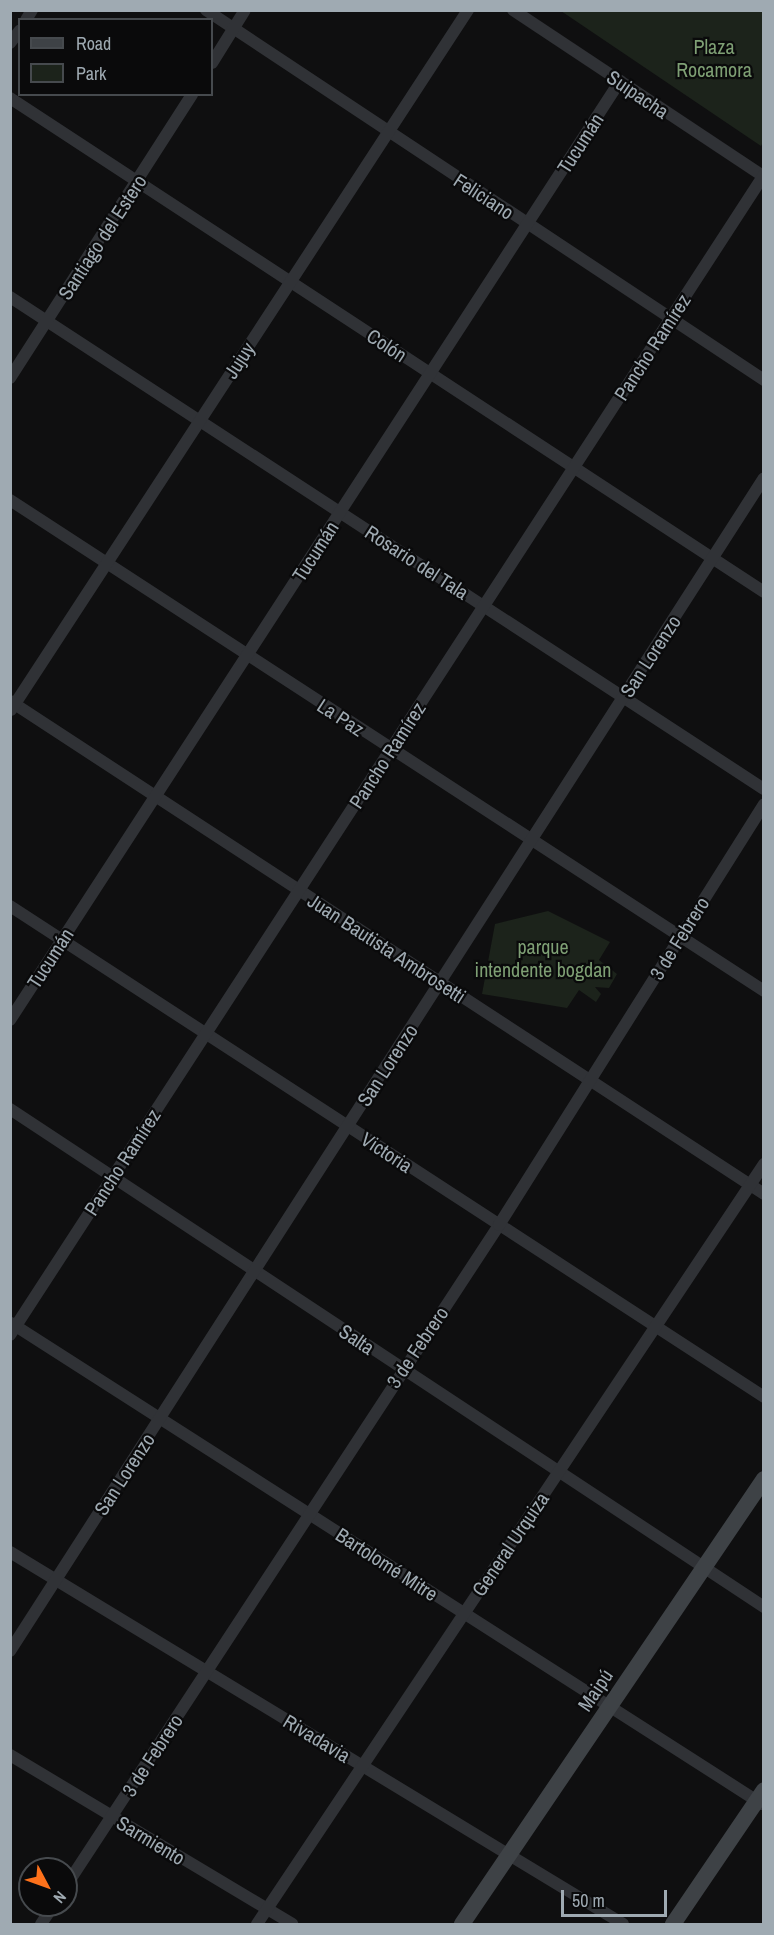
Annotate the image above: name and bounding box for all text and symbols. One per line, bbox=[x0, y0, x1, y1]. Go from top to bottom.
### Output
legend bbox=[18, 18, 213, 96]
text: Road bbox=[76, 31, 111, 56]
park label: Plaza Rocamora bbox=[676, 34, 752, 81]
text: Park bbox=[76, 61, 106, 86]
street label: Suipacha bbox=[603, 65, 673, 123]
street label: Tucumán bbox=[552, 108, 608, 178]
street label: Feliciano bbox=[450, 168, 518, 224]
street label: Santiago del Estero bbox=[53, 170, 151, 304]
street label: Pancho Ramírez bbox=[609, 289, 695, 405]
street label: Colón bbox=[363, 323, 411, 367]
street label: Jujuy bbox=[219, 337, 259, 383]
street label: Tucumán bbox=[287, 516, 343, 586]
street label: Rosario del Tala bbox=[361, 520, 473, 604]
street label: San Lorenzo bbox=[615, 610, 685, 702]
street label: La Paz bbox=[313, 693, 369, 741]
street label: Pancho Ramírez bbox=[344, 697, 430, 813]
street label: Juan Bautista Ambrosetti bbox=[303, 888, 471, 1008]
street label: 3 de Febrero bbox=[644, 892, 714, 984]
street label: Tucumán bbox=[22, 923, 78, 993]
park label: parque intendente bogdan bbox=[475, 935, 611, 982]
street label: San Lorenzo bbox=[352, 1019, 422, 1111]
street label: Pancho Ramírez bbox=[79, 1104, 165, 1220]
street label: Victoria bbox=[357, 1127, 417, 1177]
street label: 3 de Febrero bbox=[381, 1302, 453, 1392]
street label: Salta bbox=[335, 1319, 379, 1359]
street label: San Lorenzo bbox=[89, 1428, 159, 1520]
street label: General Urquiza bbox=[466, 1487, 554, 1601]
street label: Bartolomé Mitre bbox=[332, 1522, 442, 1606]
street label: Maipú bbox=[572, 1664, 618, 1716]
street label: 3 de Febrero bbox=[117, 1709, 187, 1801]
street label: Rivadavia bbox=[279, 1709, 355, 1767]
street label: Sarmiento bbox=[112, 1810, 190, 1870]
north arrow bbox=[18, 1857, 78, 1917]
scale bar bbox=[564, 1878, 670, 1916]
text: N bbox=[49, 1887, 71, 1908]
text: 50 m bbox=[572, 1888, 605, 1913]

